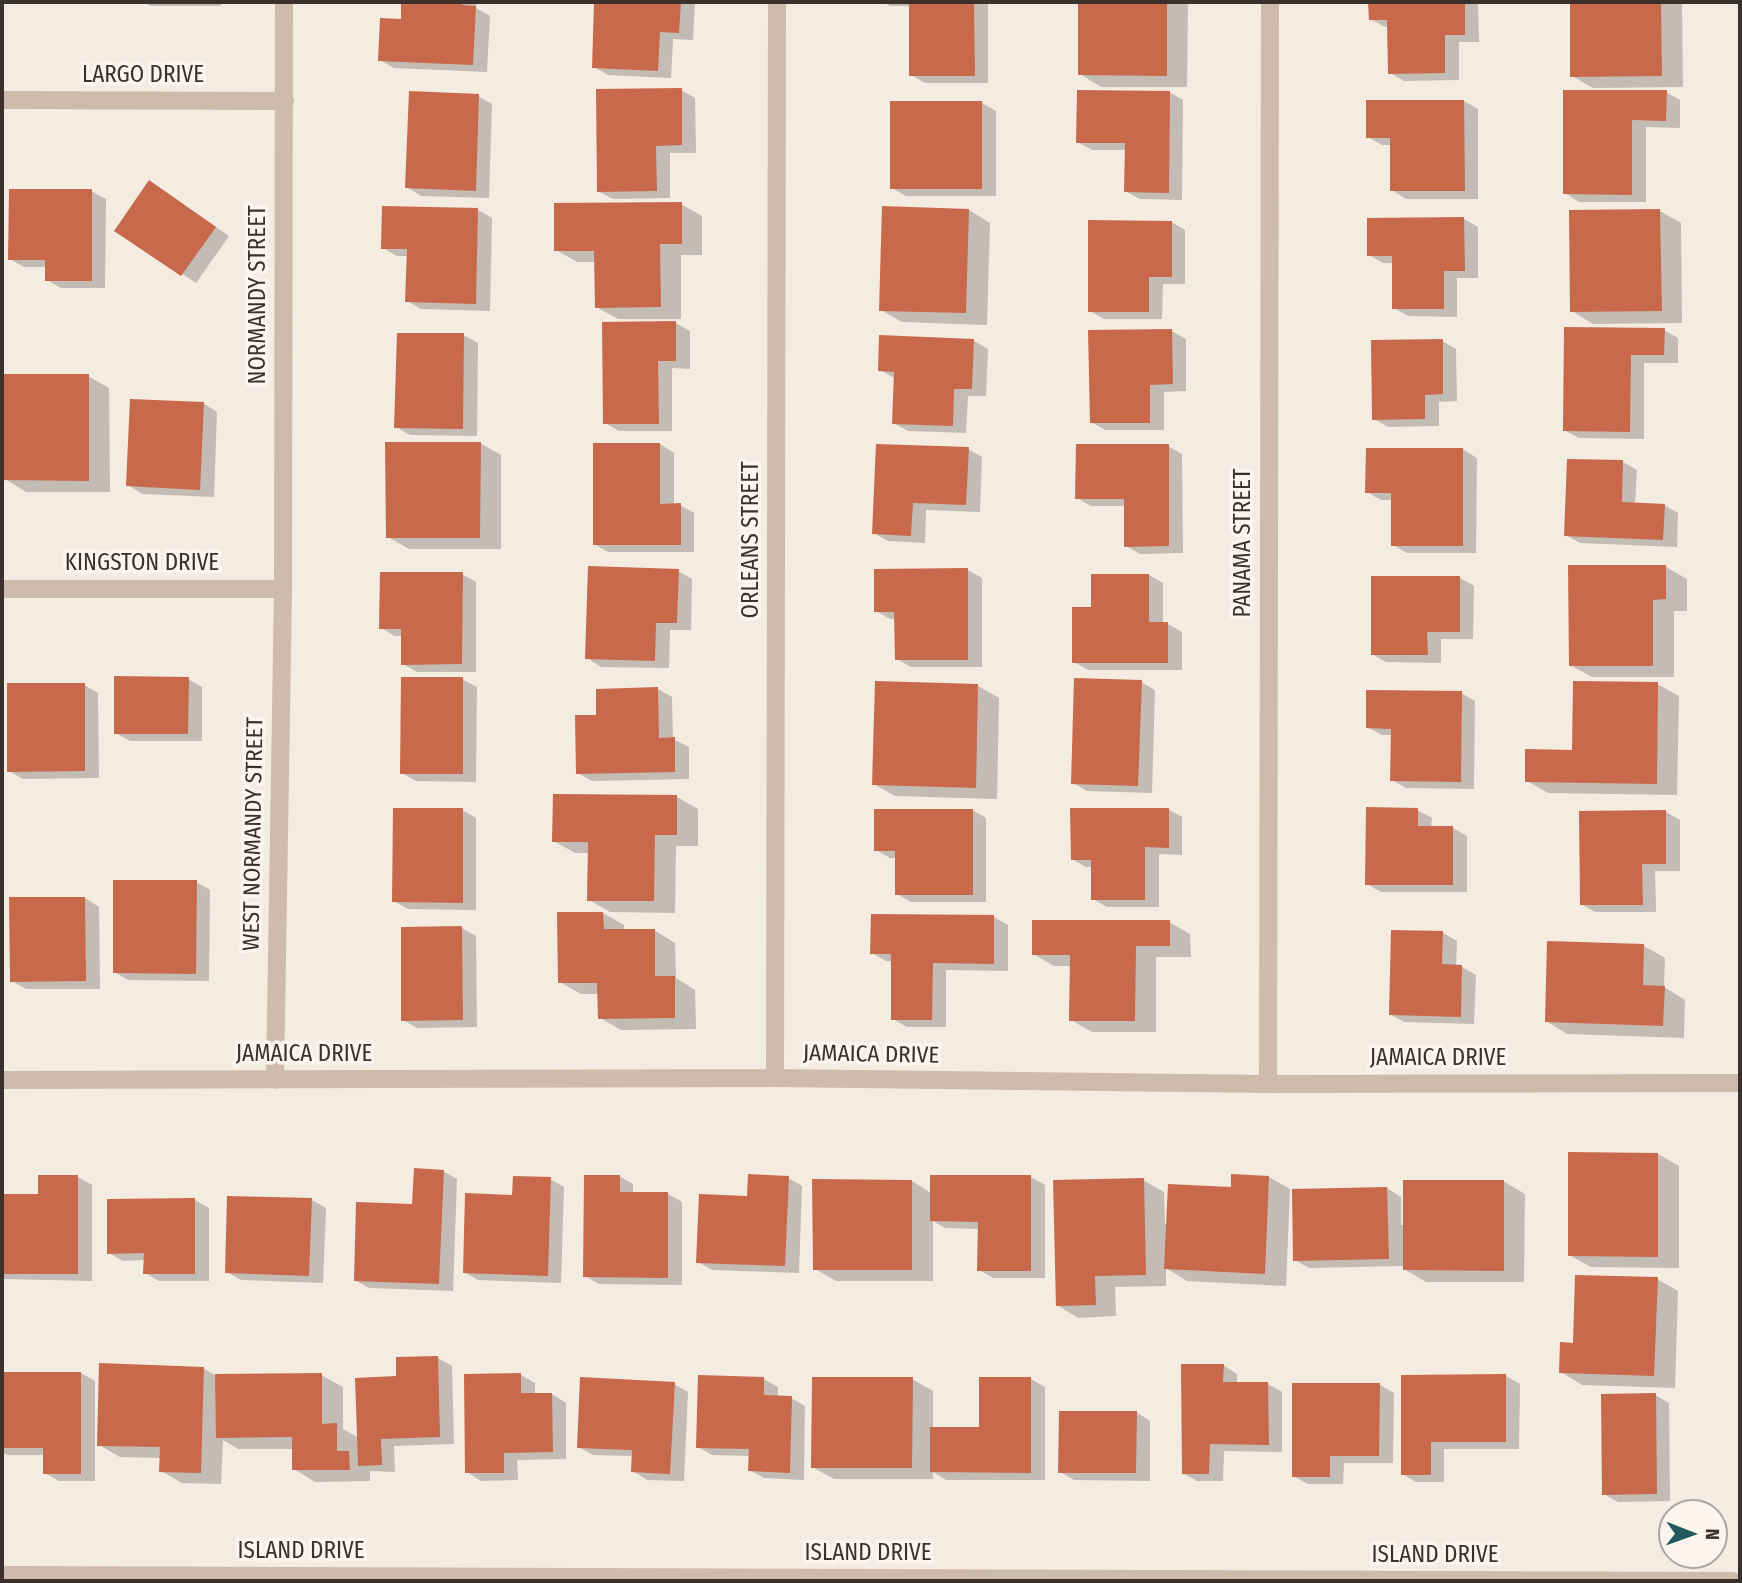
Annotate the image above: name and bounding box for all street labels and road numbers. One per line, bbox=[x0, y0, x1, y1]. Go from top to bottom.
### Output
street label: LARGO DRIVE bbox=[82, 62, 204, 90]
street label: NORMANDY STREET bbox=[245, 205, 273, 385]
street label: ORLEANS STREET bbox=[738, 461, 766, 619]
street label: PANAMA STREET bbox=[1230, 469, 1258, 617]
street label: KINGSTON DRIVE bbox=[65, 550, 219, 578]
street label: WEST NORMANDY STREET bbox=[238, 717, 270, 951]
street label: JAMAICA DRIVE bbox=[803, 1040, 939, 1070]
street label: JAMAICA DRIVE bbox=[236, 1041, 372, 1069]
street label: JAMAICA DRIVE bbox=[1370, 1045, 1506, 1073]
street label: ISLAND DRIVE bbox=[238, 1538, 364, 1566]
street label: ISLAND DRIVE bbox=[805, 1540, 931, 1568]
street label: ISLAND DRIVE bbox=[1372, 1542, 1498, 1570]

